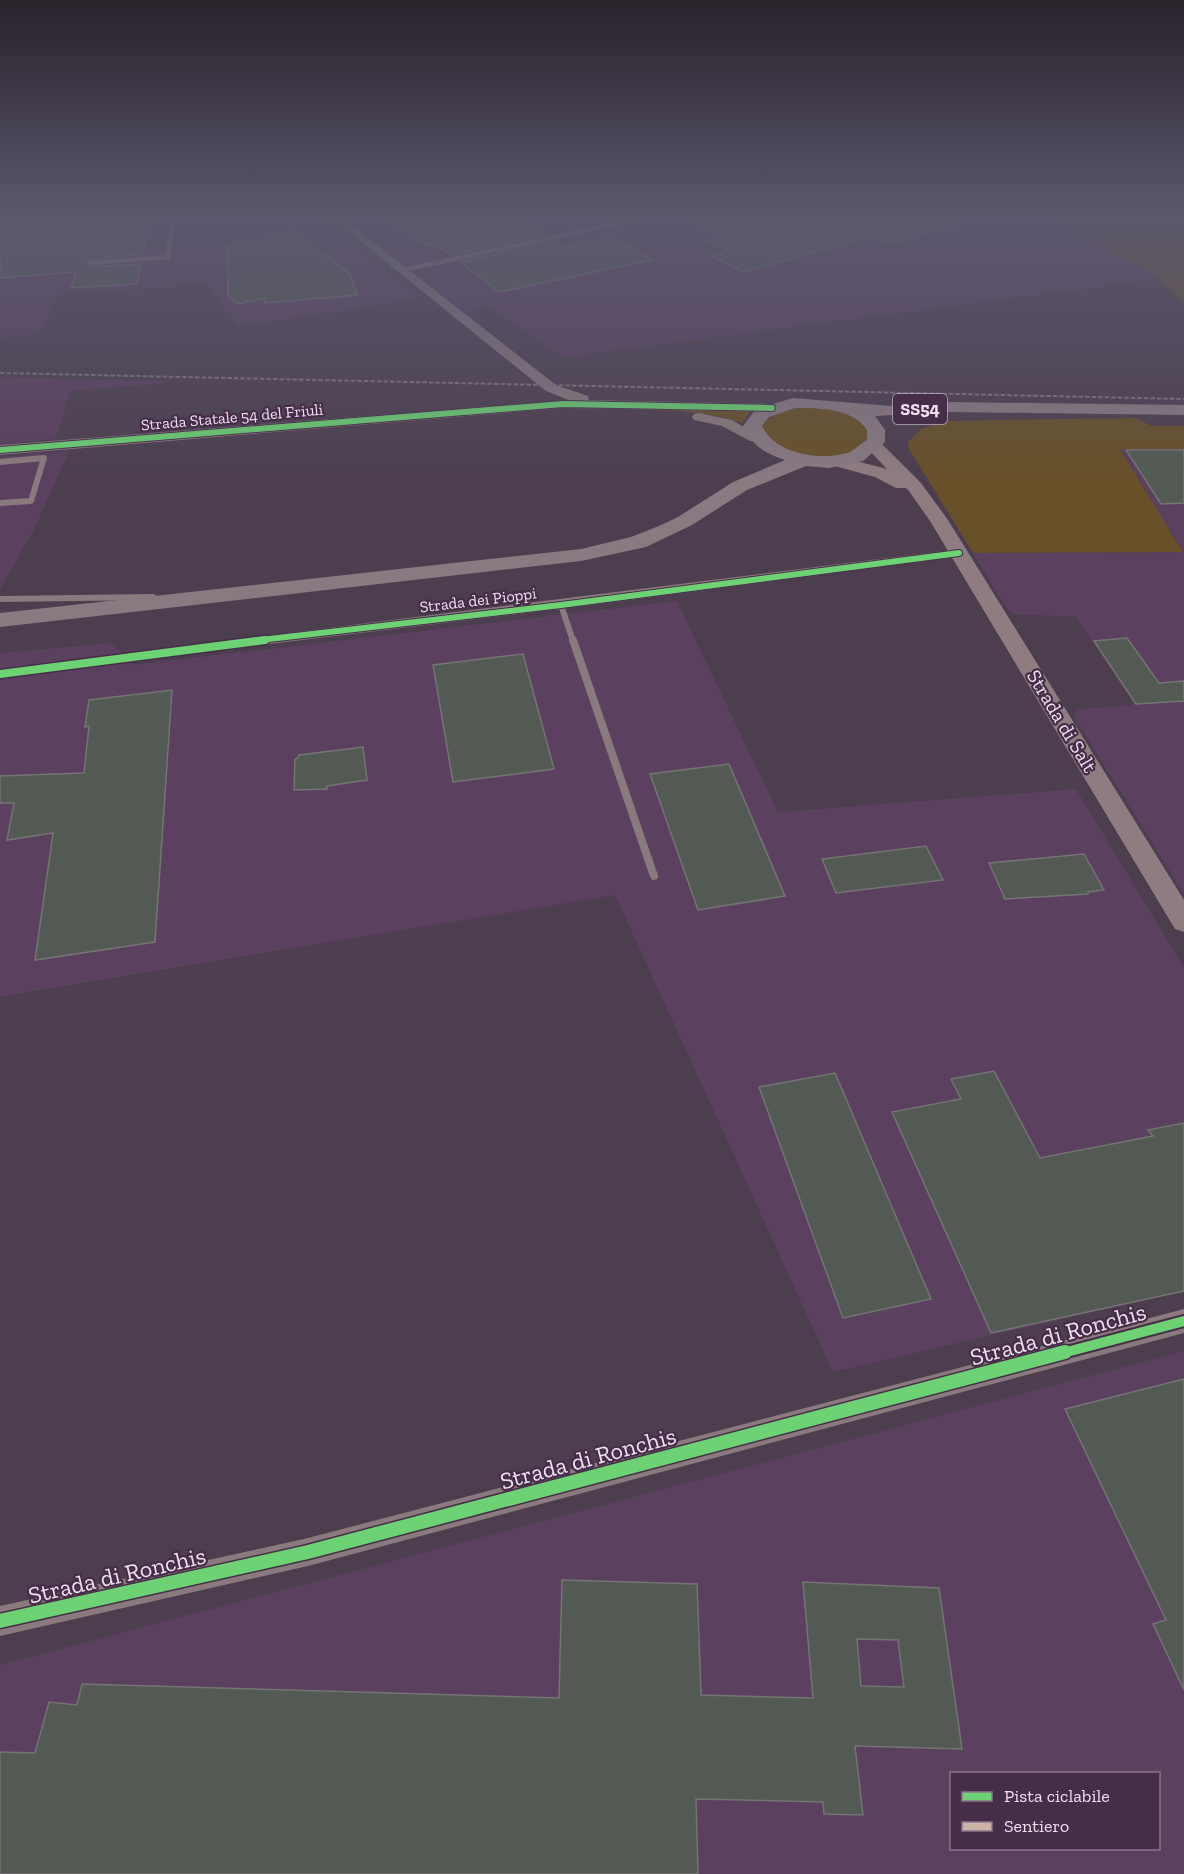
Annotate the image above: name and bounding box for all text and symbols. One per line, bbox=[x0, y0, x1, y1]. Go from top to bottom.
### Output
road number: SS54 bbox=[893, 394, 947, 424]
street label: Strada Statale 54 del Friuli bbox=[140, 400, 324, 434]
street label: Strada dei Pioppi bbox=[419, 583, 538, 617]
street label: Strada di Salt bbox=[1022, 665, 1102, 777]
street label: Strada di Ronchis bbox=[967, 1297, 1149, 1371]
street label: Strada di Ronchis bbox=[497, 1421, 679, 1495]
street label: Strada di Ronchis bbox=[25, 1540, 209, 1610]
legend bbox=[950, 1772, 1160, 1850]
text: Pista ciclabile bbox=[1004, 1785, 1110, 1807]
text: Sentiero bbox=[1004, 1815, 1069, 1837]

